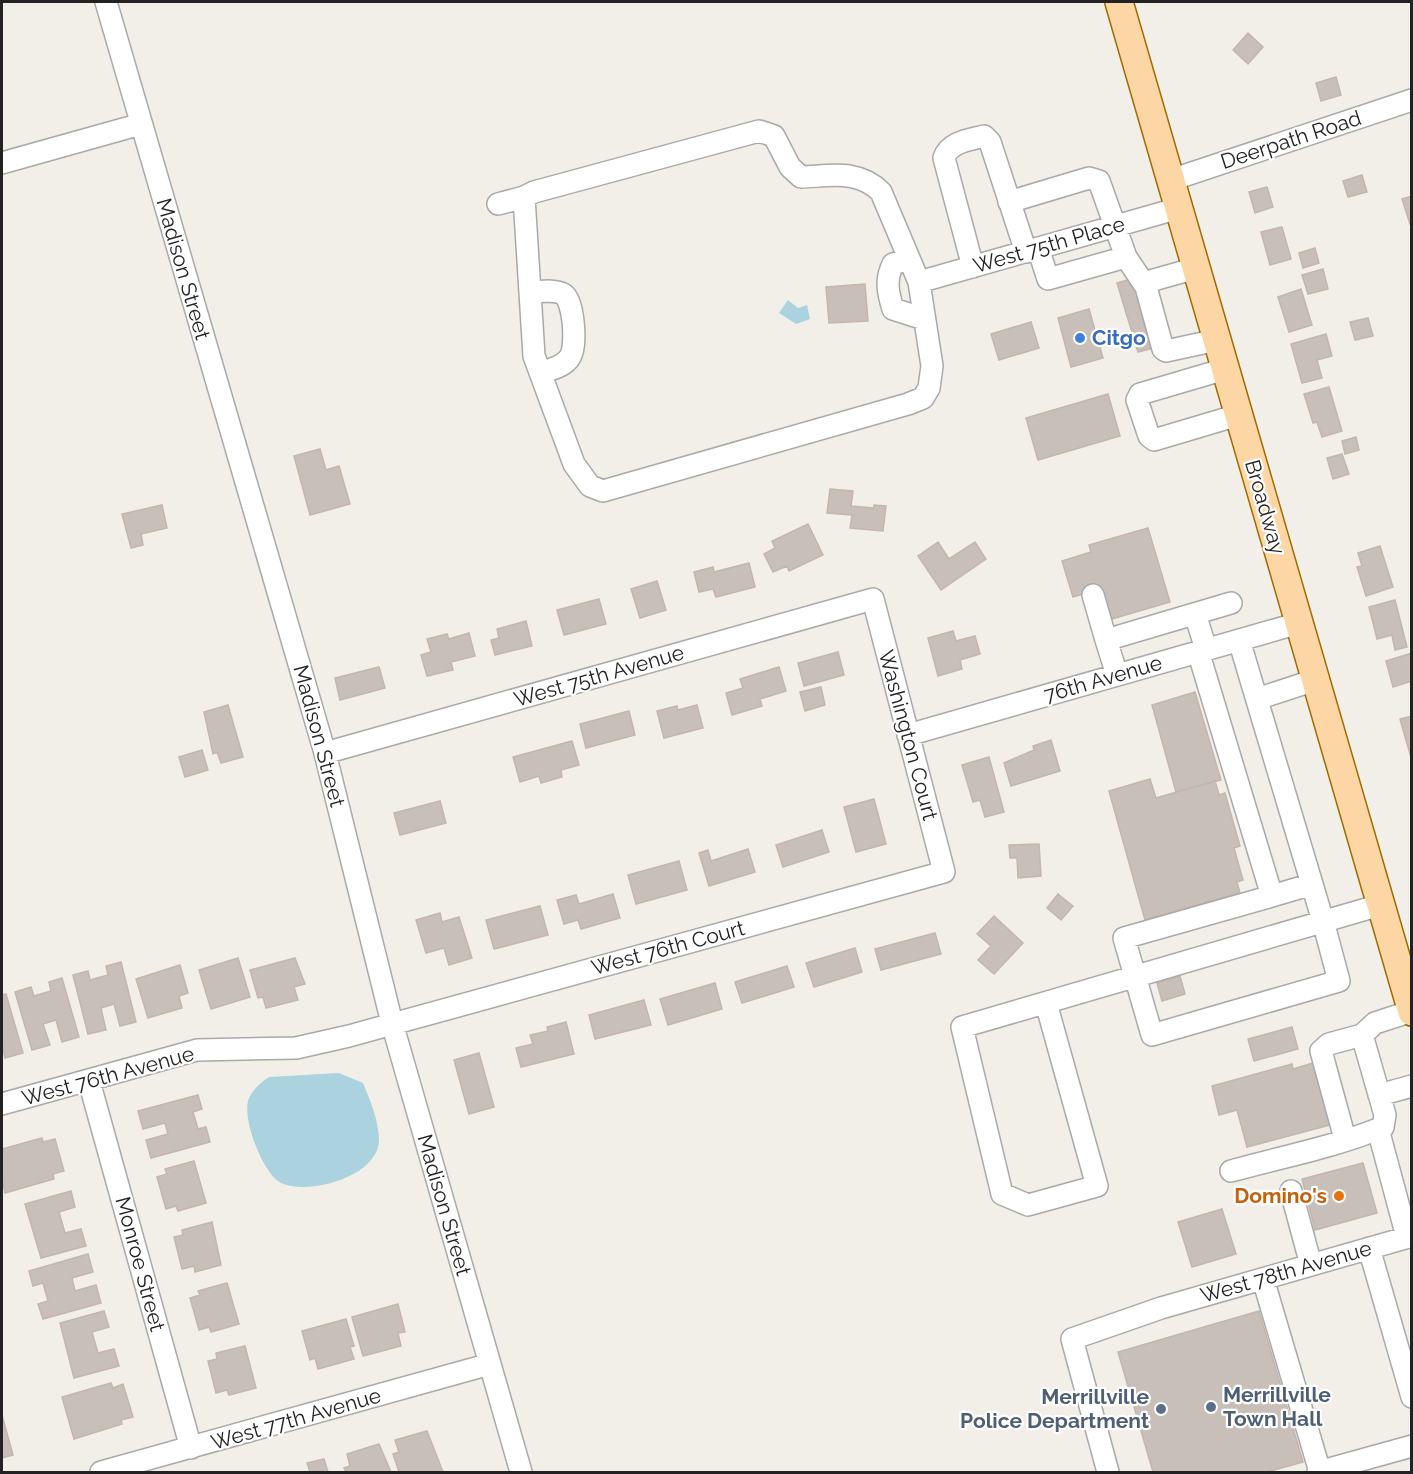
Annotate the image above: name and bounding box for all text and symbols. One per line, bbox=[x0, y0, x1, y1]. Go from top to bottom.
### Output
street label: Deerpath Road bbox=[1217, 105, 1364, 174]
street label: Madison Street bbox=[151, 195, 216, 342]
street label: West 75th Place bbox=[970, 211, 1127, 278]
place label: Citgo bbox=[1092, 325, 1146, 350]
marker: Citgo bbox=[1073, 331, 1087, 345]
street label: Broadway bbox=[1240, 457, 1291, 557]
street label: West 75th Avenue bbox=[511, 639, 687, 712]
street label: Washington Court bbox=[874, 647, 943, 823]
street label: 76th Avenue bbox=[1041, 650, 1165, 707]
street label: Madison Street bbox=[289, 662, 350, 810]
street label: West 76th Court bbox=[588, 915, 747, 980]
street label: West 76th Avenue bbox=[19, 1041, 197, 1110]
street label: Madison Street bbox=[412, 1131, 477, 1278]
place label: Domino's bbox=[1234, 1183, 1327, 1208]
marker: Domino's bbox=[1332, 1189, 1346, 1203]
street label: Monroe Street bbox=[110, 1194, 170, 1334]
street label: West 78th Avenue bbox=[1197, 1235, 1374, 1308]
street label: West 77th Avenue bbox=[208, 1382, 384, 1455]
place label: Merrillville Town Hall bbox=[1223, 1382, 1331, 1431]
place label: Merrillville Police Department bbox=[960, 1384, 1149, 1433]
marker: Merrillville Town Hall bbox=[1204, 1400, 1218, 1414]
marker: Merrillville Police Department bbox=[1154, 1402, 1168, 1416]

